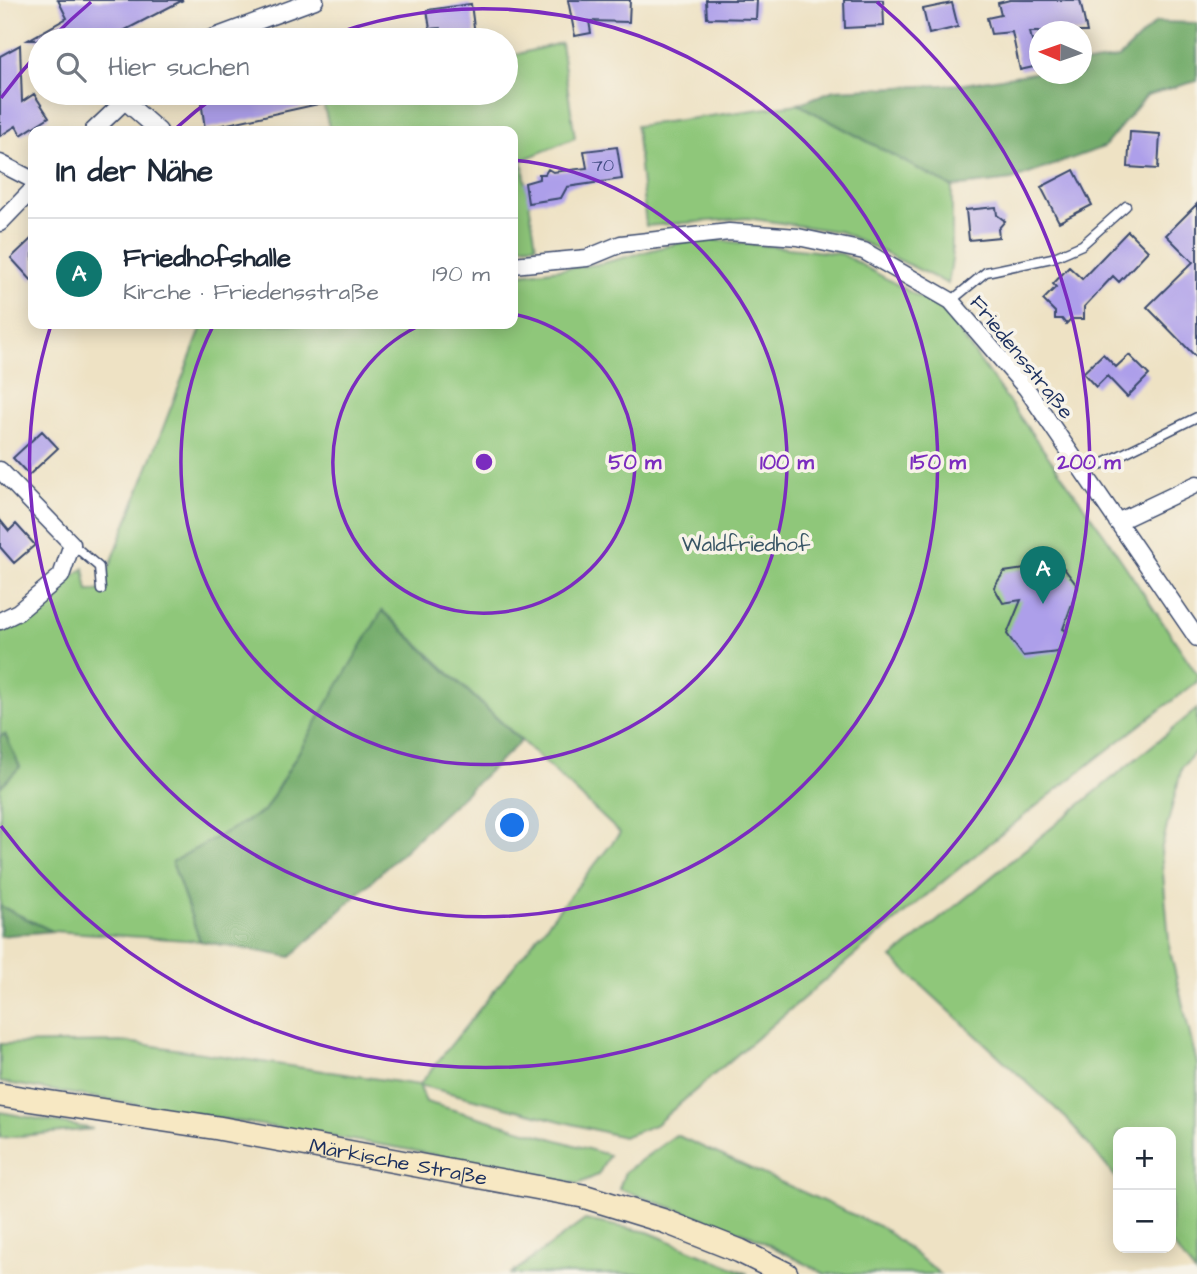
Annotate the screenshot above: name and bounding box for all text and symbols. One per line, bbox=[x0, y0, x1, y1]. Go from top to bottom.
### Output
north arrow bbox=[1029, 21, 1092, 84]
search box bbox=[28, 28, 518, 105]
icon: search bbox=[52, 48, 90, 86]
text: Hier suchen bbox=[108, 49, 249, 85]
text: In der Nähe bbox=[56, 151, 213, 193]
house number: 70 bbox=[592, 153, 614, 178]
text: Friedhofshalle bbox=[123, 240, 291, 276]
text: A bbox=[72, 258, 86, 290]
text: 190 m bbox=[432, 258, 490, 290]
text: Kirche · Friedensstraße bbox=[123, 276, 379, 308]
street label: Friedensstraße bbox=[963, 289, 1081, 425]
text: 50 m bbox=[609, 448, 662, 477]
text: 100 m bbox=[760, 448, 815, 477]
text: 150 m bbox=[910, 448, 966, 477]
text: 200 m bbox=[1056, 448, 1121, 477]
centre of rings bbox=[472, 450, 496, 474]
park label: Waldfriedhof bbox=[682, 530, 811, 559]
pin: A bbox=[1020, 546, 1066, 604]
your location bbox=[495, 808, 529, 842]
map controls bbox=[1113, 1127, 1176, 1253]
button: + bbox=[1113, 1127, 1176, 1190]
street label: Märkische Straße bbox=[307, 1131, 490, 1193]
button: − bbox=[1113, 1190, 1176, 1253]

